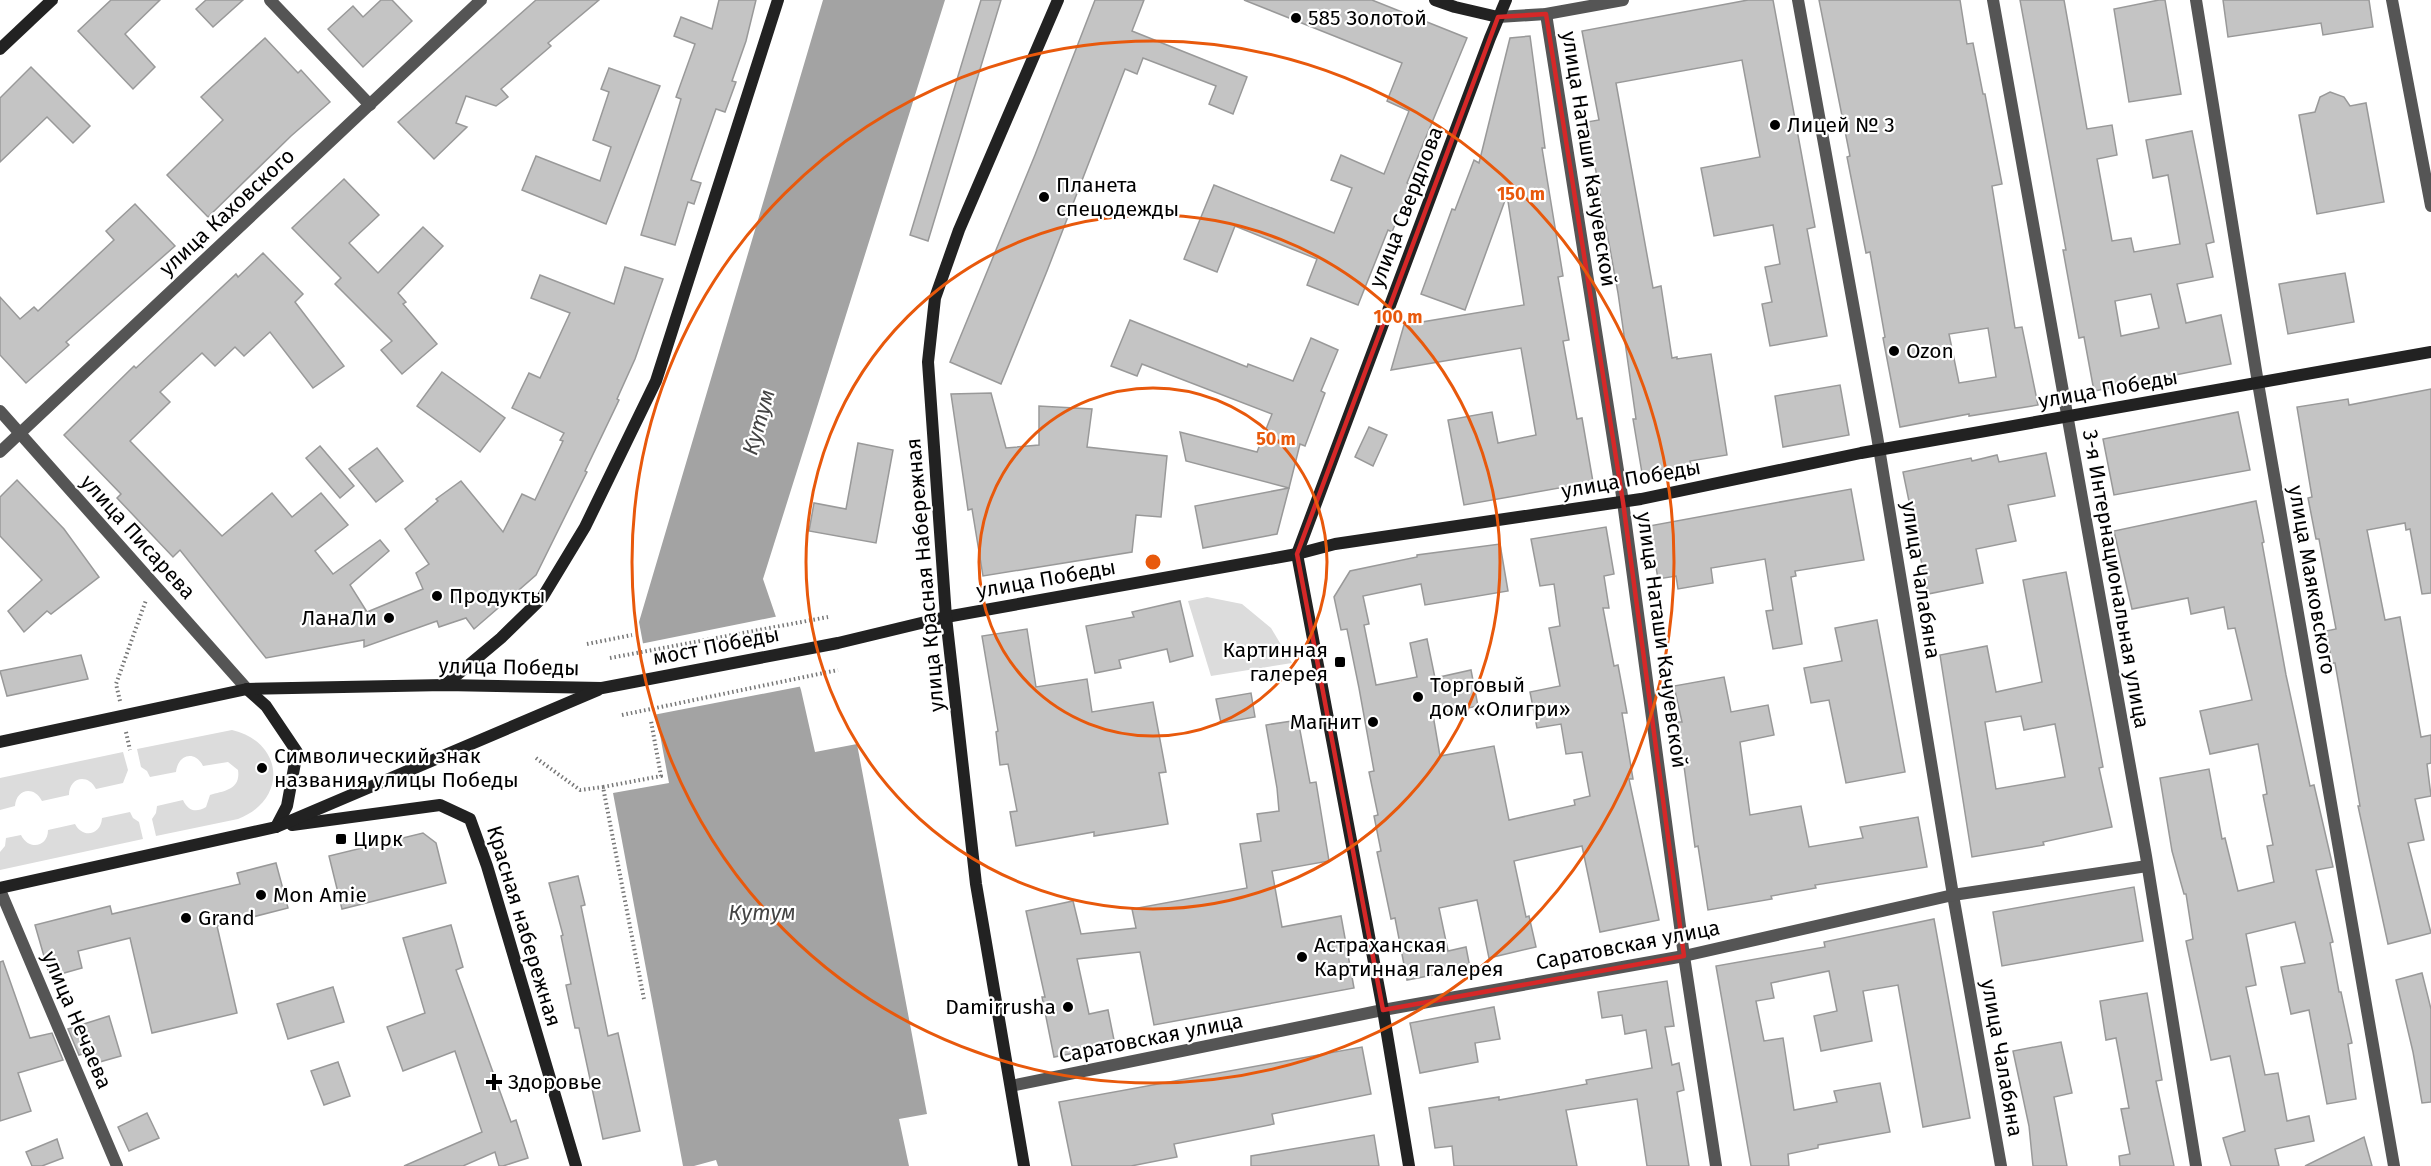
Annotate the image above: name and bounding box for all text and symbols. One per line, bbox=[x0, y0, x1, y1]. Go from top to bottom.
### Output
place label: 585 Золотой bbox=[1308, 5, 1427, 31]
marker: 585 Золотой bbox=[1289, 11, 1303, 25]
street label: улица Наташи Качуевской bbox=[1556, 29, 1622, 289]
place label: Лицей № 3 bbox=[1787, 112, 1895, 138]
marker: Лицей № 3 bbox=[1768, 118, 1782, 132]
street label: улица Свердлова bbox=[1363, 123, 1449, 291]
street label: улица Каховского bbox=[154, 143, 300, 281]
place label: Планета спецодежды bbox=[1056, 172, 1179, 222]
text: 150 m bbox=[1497, 183, 1545, 205]
marker: Планета спецодежды bbox=[1037, 190, 1051, 204]
text: 100 m bbox=[1374, 306, 1422, 328]
place label: Ozon bbox=[1906, 338, 1954, 364]
marker: Ozon bbox=[1887, 344, 1901, 358]
street label: улица Победы bbox=[2036, 364, 2180, 414]
water label: Кутум bbox=[736, 386, 781, 458]
text: 50 m bbox=[1256, 428, 1296, 450]
street label: 3-я Интернациональная улица bbox=[2077, 428, 2155, 730]
street label: улица Красная Набережная bbox=[900, 437, 950, 713]
street label: улица Победы bbox=[1559, 454, 1703, 504]
street label: улица Писарева bbox=[75, 469, 201, 605]
street label: улица Маяковского bbox=[2283, 483, 2341, 677]
street label: улица Чалабяна bbox=[1896, 499, 1946, 661]
street label: улица Наташи Качуевской bbox=[1631, 510, 1693, 770]
centre of rings bbox=[1143, 552, 1163, 572]
street label: улица Победы bbox=[974, 554, 1118, 604]
place label: Продукты bbox=[449, 583, 546, 609]
marker: Продукты bbox=[430, 589, 444, 603]
place label: ЛанаЛи bbox=[301, 605, 377, 631]
marker: ЛанаЛи bbox=[382, 611, 396, 625]
street label: мост Победы bbox=[650, 621, 782, 671]
place label: Картинная галерея bbox=[1222, 637, 1328, 687]
street label: улица Победы bbox=[438, 653, 580, 681]
marker: Картинная галерея bbox=[1333, 655, 1347, 669]
place label: Торговый дом «Олигри» bbox=[1430, 672, 1571, 722]
marker: Торговый дом «Олигри» bbox=[1411, 690, 1425, 704]
place label: Магнит bbox=[1290, 709, 1362, 735]
marker: Магнит bbox=[1366, 715, 1380, 729]
place label: Символический знак названия улицы Победы bbox=[274, 743, 519, 793]
marker: Символический знак названия улицы Победы bbox=[255, 761, 269, 775]
street label: Красная набережная bbox=[481, 822, 567, 1030]
place label: Цирк bbox=[353, 826, 403, 852]
marker: Цирк bbox=[334, 832, 348, 846]
place label: Mon Amie bbox=[273, 882, 367, 908]
marker: Mon Amie bbox=[254, 888, 268, 902]
water label: Кутум bbox=[728, 899, 796, 926]
place label: Grand bbox=[198, 905, 255, 931]
marker: Grand bbox=[179, 911, 193, 925]
street label: Саратовская улица bbox=[1534, 914, 1722, 976]
place label: Астраханская Картинная галерея bbox=[1314, 932, 1504, 982]
street label: улица Нечаева bbox=[36, 947, 118, 1093]
marker: Астраханская Картинная галерея bbox=[1295, 950, 1309, 964]
street label: улица Чалабяна bbox=[1975, 977, 2029, 1139]
place label: Damirrusha bbox=[945, 994, 1056, 1020]
marker: Damirrusha bbox=[1061, 1000, 1075, 1014]
street label: Саратовская улица bbox=[1057, 1007, 1245, 1069]
place label: Здоровье bbox=[508, 1069, 602, 1095]
marker: Здоровье bbox=[485, 1073, 503, 1091]

